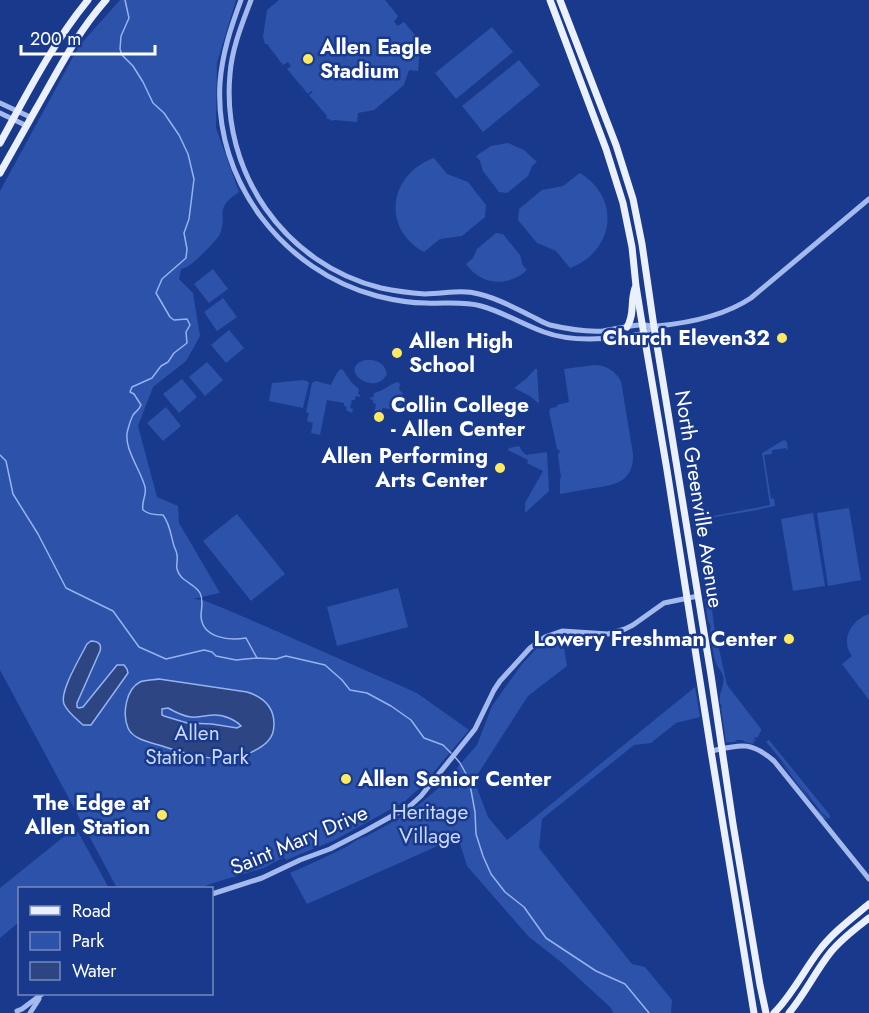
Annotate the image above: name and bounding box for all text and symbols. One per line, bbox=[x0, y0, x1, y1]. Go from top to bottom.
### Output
scale bar bbox=[21, 18, 154, 56]
text: 200 m bbox=[30, 26, 81, 52]
place label: Allen Eagle Stadium bbox=[319, 32, 432, 86]
marker: Allen Eagle Stadium bbox=[301, 52, 315, 66]
place label: Church Eleven32 bbox=[603, 323, 770, 353]
place label: Allen High School bbox=[408, 326, 513, 380]
marker: Church Eleven32 bbox=[775, 331, 789, 345]
marker: Allen High School bbox=[390, 346, 404, 360]
street label: North Greenville Avenue bbox=[667, 388, 731, 610]
place label: Collin College - Allen Center bbox=[391, 390, 529, 444]
marker: Collin College - Allen Center bbox=[372, 410, 386, 424]
place label: Allen Performing Arts Center bbox=[321, 441, 488, 495]
marker: Allen Performing Arts Center bbox=[493, 461, 507, 475]
place label: Lowery Freshman Center bbox=[533, 624, 777, 654]
marker: Lowery Freshman Center bbox=[782, 632, 796, 646]
park label: Allen Station Park bbox=[145, 718, 249, 772]
place label: Allen Senior Center bbox=[357, 764, 552, 794]
marker: Allen Senior Center bbox=[339, 772, 353, 786]
place label: The Edge at Allen Station bbox=[24, 788, 150, 842]
street label: Saint Mary Drive bbox=[226, 797, 373, 882]
park label: Heritage Village bbox=[392, 797, 468, 851]
marker: The Edge at Allen Station bbox=[155, 808, 169, 822]
legend bbox=[18, 887, 213, 995]
text: Road bbox=[72, 898, 111, 924]
text: Park bbox=[72, 928, 104, 954]
text: Water bbox=[72, 958, 117, 984]

